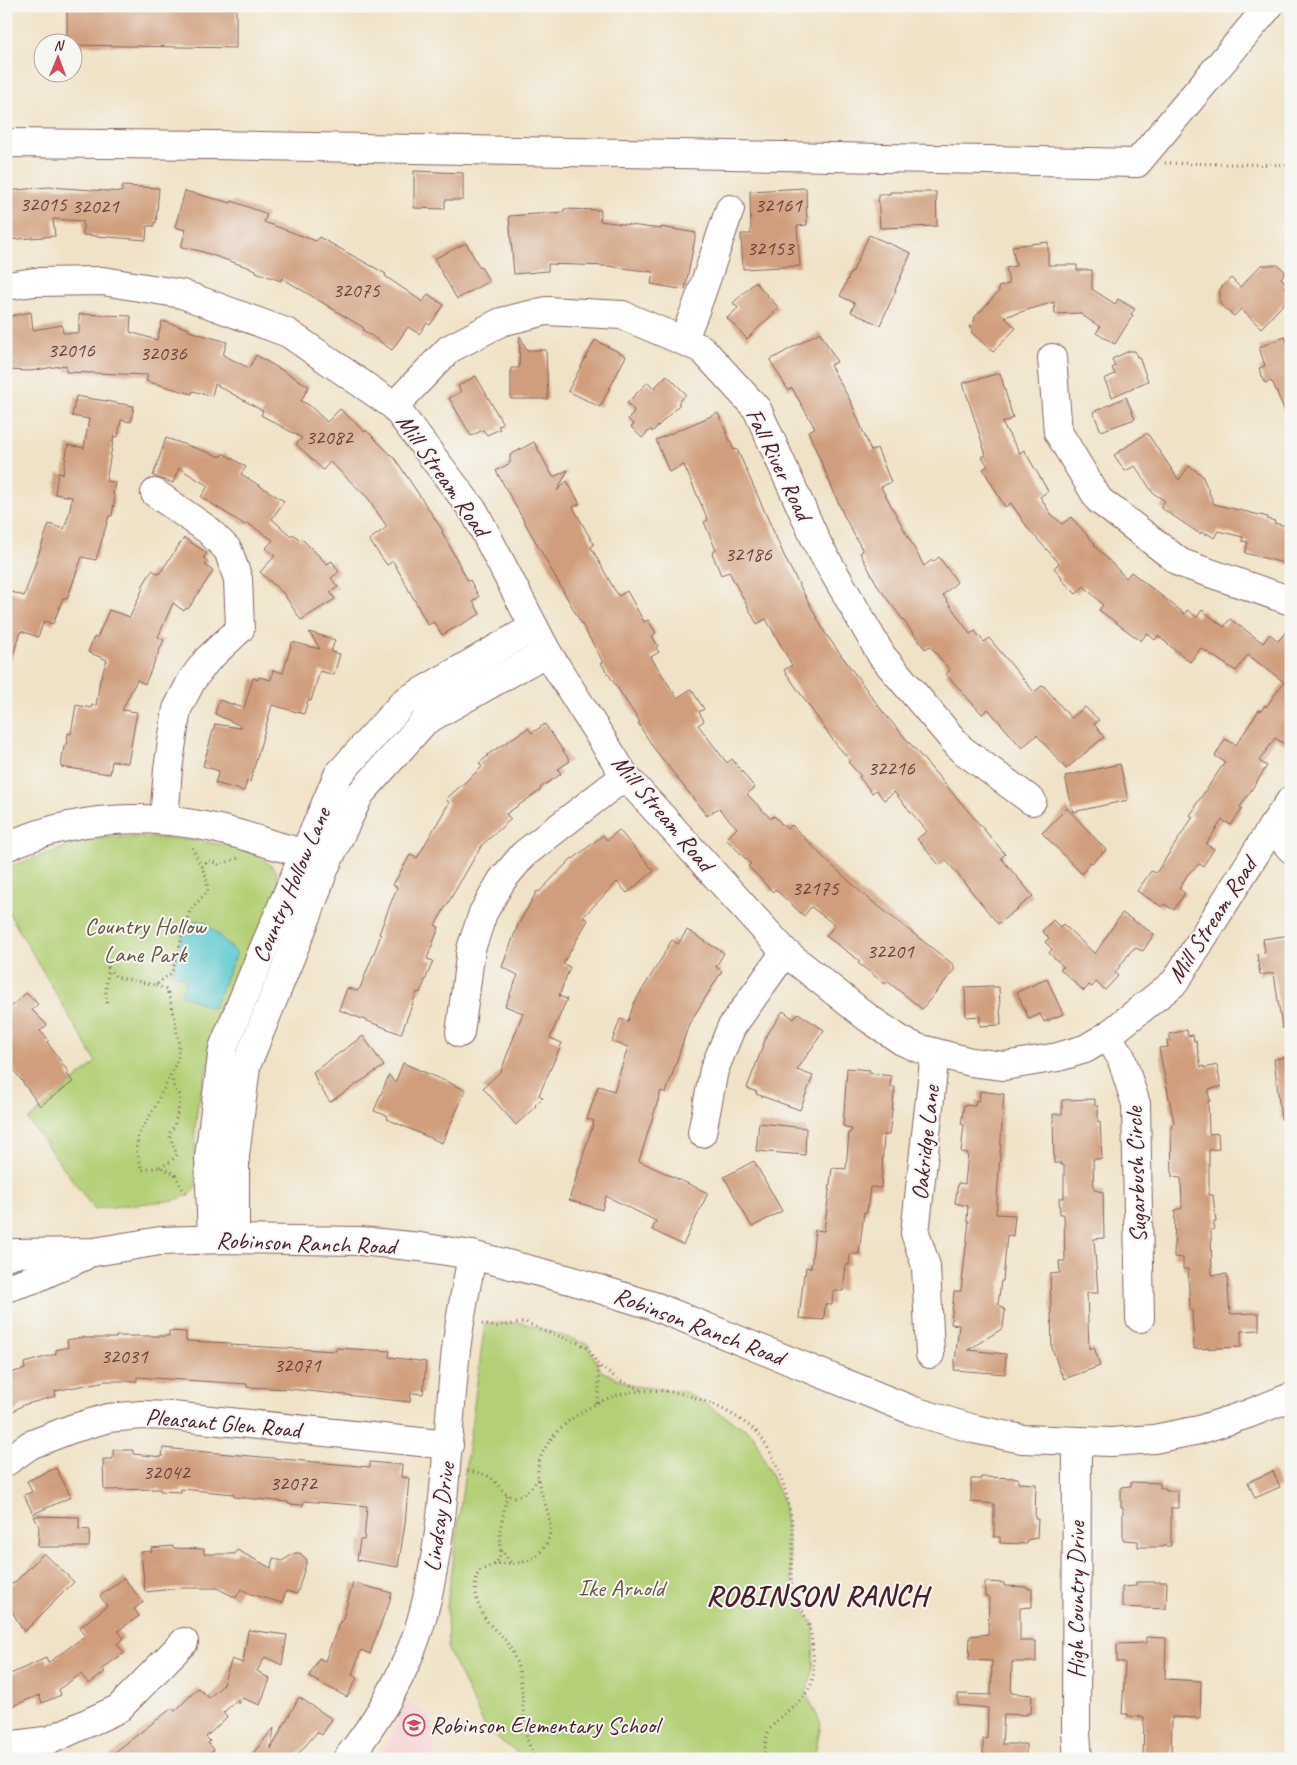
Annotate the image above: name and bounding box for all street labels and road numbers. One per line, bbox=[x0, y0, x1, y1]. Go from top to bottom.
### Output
street label: Fall River Road bbox=[739, 403, 820, 528]
street label: Mill Stream Road bbox=[390, 408, 498, 545]
street label: Mill Stream Road bbox=[606, 749, 723, 880]
street label: Country Hollow Lane bbox=[245, 801, 338, 967]
street label: Mill Stream Road bbox=[1160, 849, 1266, 988]
street label: Oakridge Lane bbox=[904, 1082, 946, 1202]
street label: Sugarbush Circle bbox=[1119, 1104, 1153, 1243]
street label: Robinson Ranch Road bbox=[216, 1225, 400, 1261]
street label: Robinson Ranch Road bbox=[610, 1280, 792, 1373]
street label: Pleasant Glen Road bbox=[144, 1401, 305, 1445]
street label: Lindsay Drive bbox=[417, 1458, 462, 1573]
street label: High Country Drive bbox=[1061, 1519, 1091, 1678]

